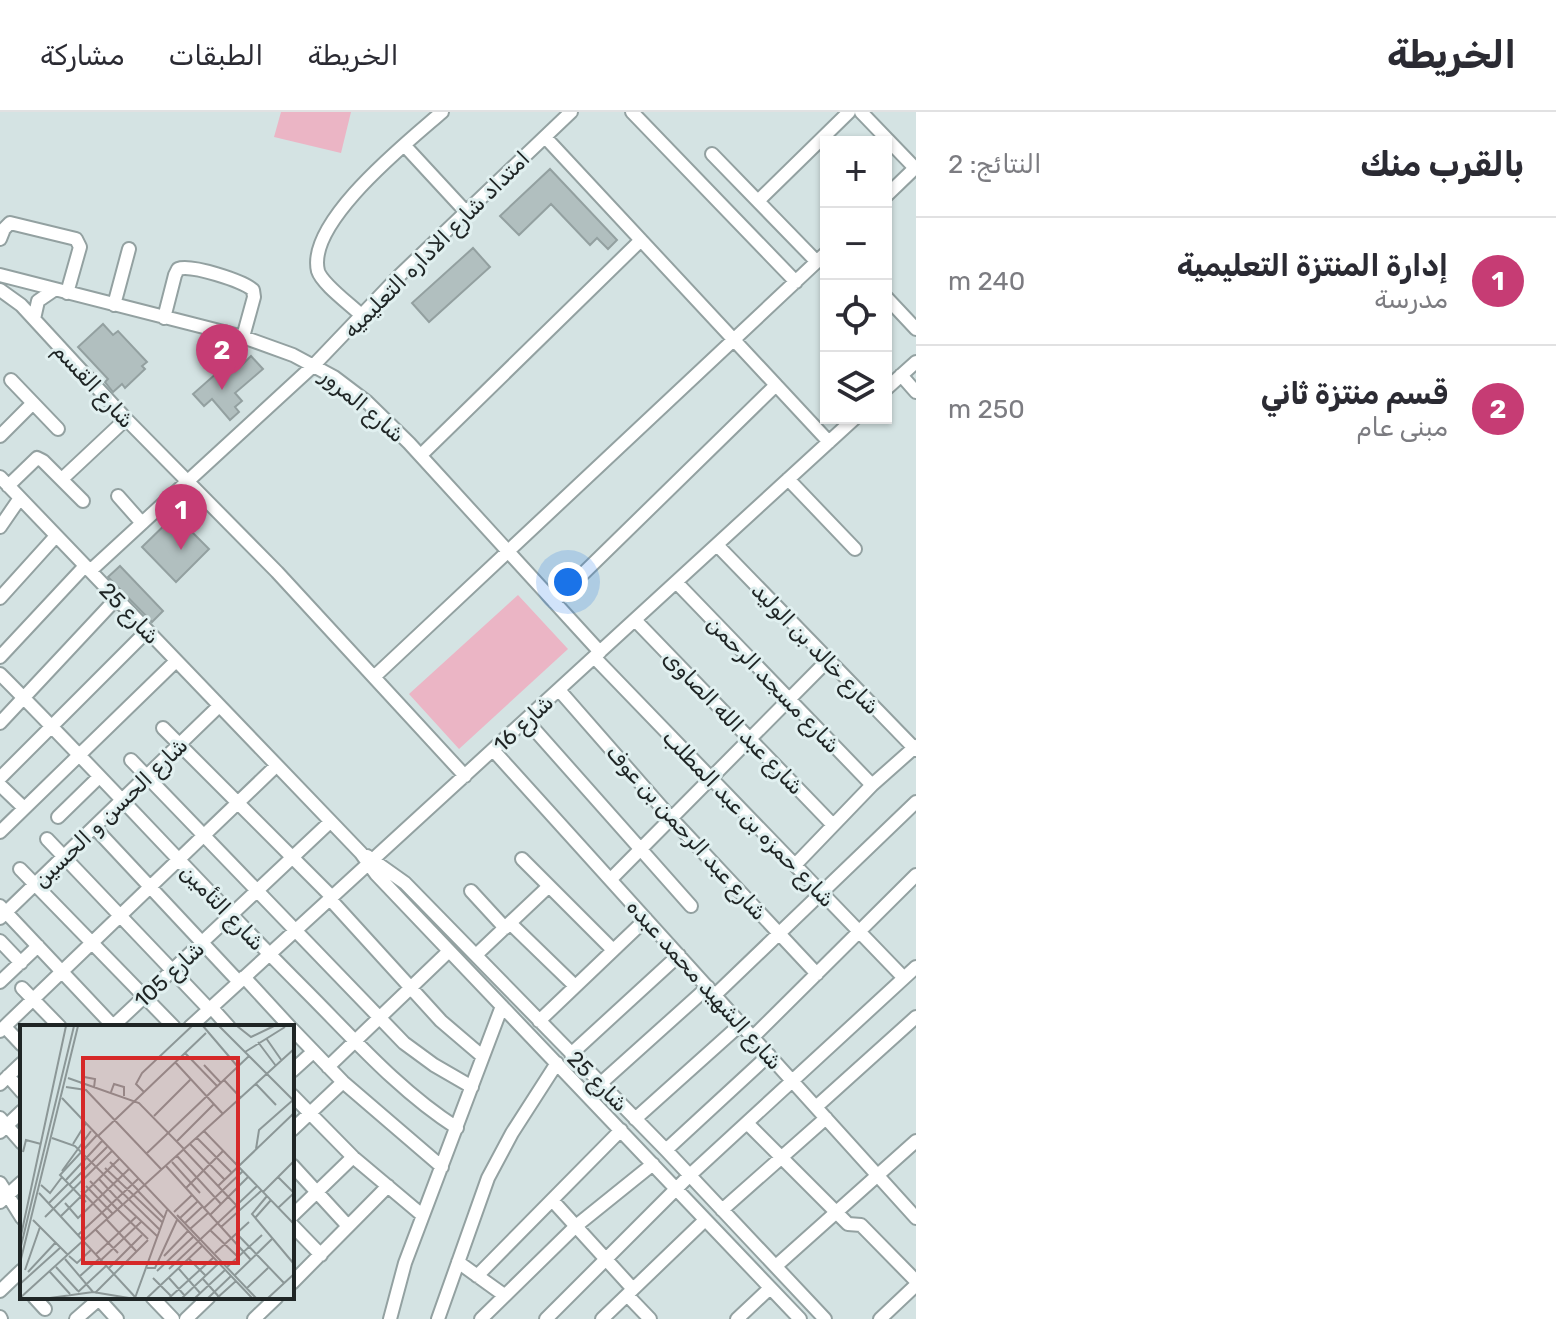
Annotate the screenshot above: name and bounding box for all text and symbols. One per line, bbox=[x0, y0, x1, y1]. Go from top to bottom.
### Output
text: الخريطة bbox=[1387, 32, 1516, 78]
text: مشاركة bbox=[40, 39, 124, 72]
text: الطبقات bbox=[168, 39, 263, 72]
text: الخريطة bbox=[307, 39, 399, 72]
map controls bbox=[820, 136, 892, 424]
button: + bbox=[820, 136, 892, 208]
text: بالقرب منك bbox=[1360, 144, 1524, 185]
street label: امتداد شارع الاداره التعليميه bbox=[338, 146, 537, 345]
text: النتائج: 2 bbox=[948, 149, 1042, 180]
button: − bbox=[820, 208, 892, 280]
text: إدارة المنتزة التعليمية bbox=[1177, 248, 1448, 284]
text: 240 m bbox=[948, 266, 1025, 297]
text: 1 bbox=[1492, 266, 1504, 297]
button: locate bbox=[820, 280, 892, 352]
text: مدرسة bbox=[1374, 284, 1448, 315]
pin: 2 bbox=[196, 324, 248, 390]
street label: شارع القسم bbox=[46, 337, 140, 435]
button: layers bbox=[820, 352, 892, 424]
street label: شارع المرور bbox=[312, 361, 410, 450]
text: قسم منتزة ثاني bbox=[1261, 376, 1448, 412]
text: 250 m bbox=[948, 394, 1025, 425]
text: 2 bbox=[1490, 394, 1506, 425]
text: مبنى عام bbox=[1356, 412, 1448, 443]
pin: 1 bbox=[155, 484, 207, 550]
your location bbox=[548, 562, 588, 602]
street label: شارع 25 bbox=[92, 577, 165, 651]
street label: شارع خالد بن الوليد bbox=[744, 577, 886, 722]
street label: شارع مسجد الرحمن bbox=[700, 610, 846, 760]
street label: شارع عبد الله الصاوى bbox=[656, 644, 810, 802]
street label: شارع 16 bbox=[488, 689, 560, 759]
street label: شارع حمزه بن عبد المطلب bbox=[655, 724, 840, 914]
street label: شارع الحسن و الحسين bbox=[27, 732, 195, 895]
street label: شارع عبد الرحمن بن عوف bbox=[599, 739, 773, 927]
street label: شارع التأمين bbox=[173, 858, 270, 958]
street label: شارع الشهيد محمد عبده bbox=[619, 893, 788, 1077]
street label: شارع 105 bbox=[129, 935, 211, 1015]
inset map bbox=[20, 1025, 294, 1299]
street label: شارع 25 bbox=[560, 1045, 634, 1119]

